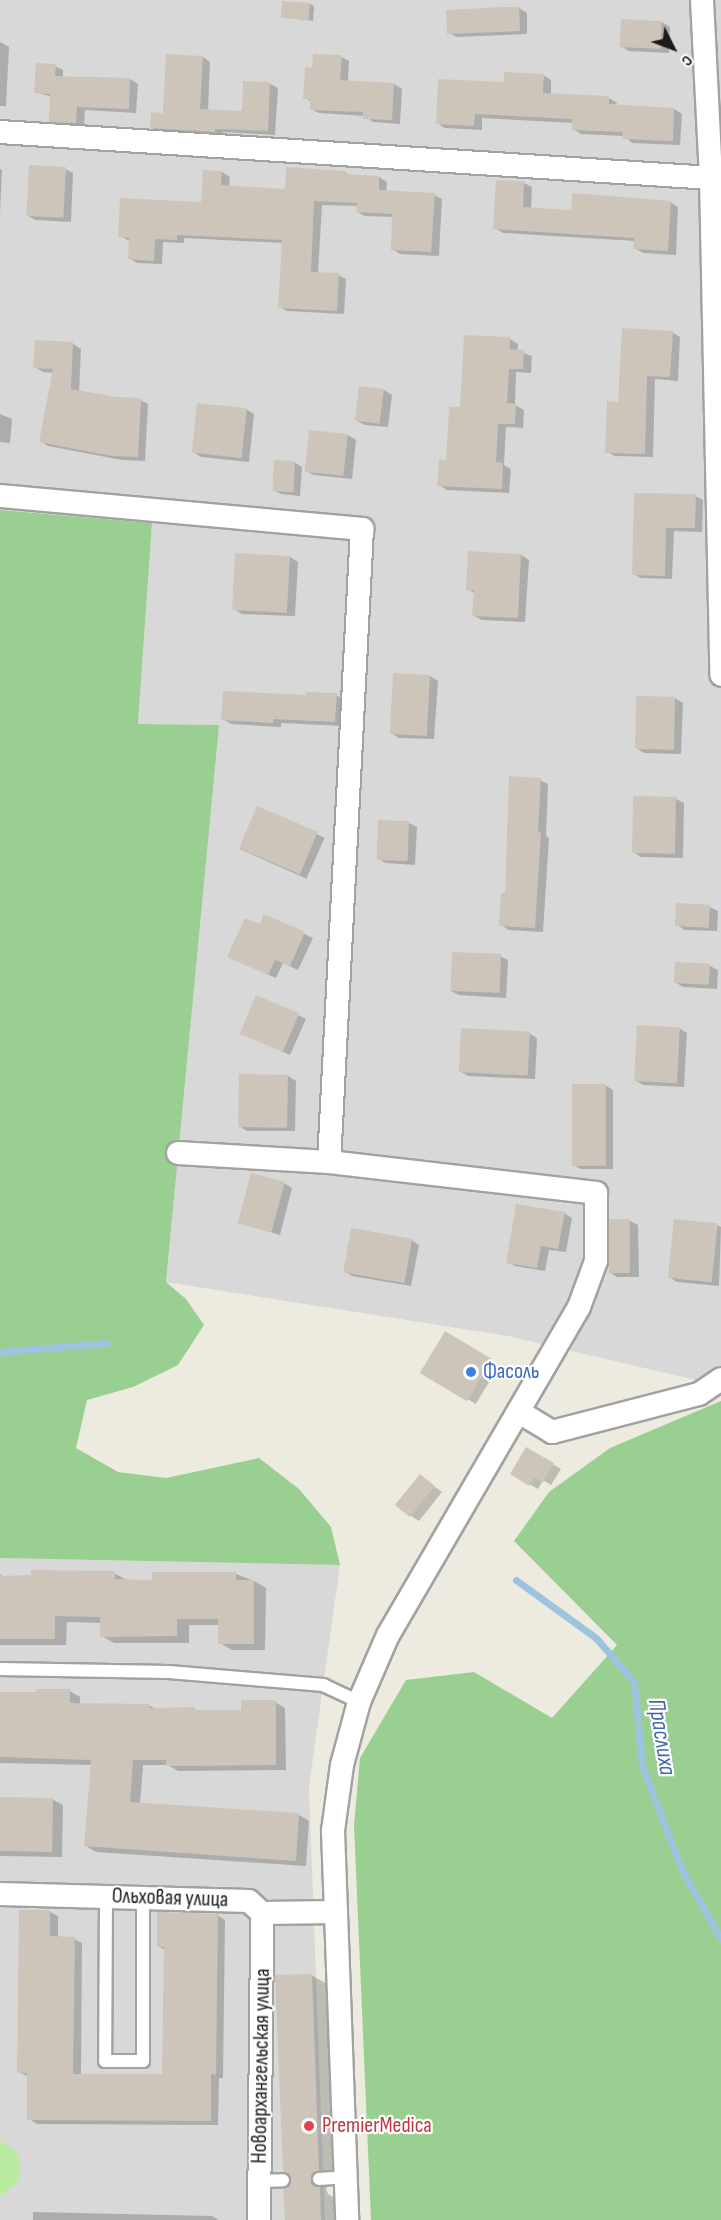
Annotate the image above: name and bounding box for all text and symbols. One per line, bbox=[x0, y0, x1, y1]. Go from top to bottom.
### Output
north arrow bbox=[643, 18, 703, 78]
text: С bbox=[677, 51, 697, 70]
place label: Фасоль bbox=[483, 1359, 539, 1385]
marker: Фасоль bbox=[464, 1365, 478, 1379]
water label: Праслиха bbox=[642, 1697, 682, 1777]
street label: Ольховая улица bbox=[111, 1883, 229, 1913]
street label: Новоархангельская улица bbox=[246, 1968, 276, 2164]
place label: PremierMedica bbox=[322, 2113, 432, 2139]
marker: PremierMedica bbox=[300, 2117, 318, 2135]

